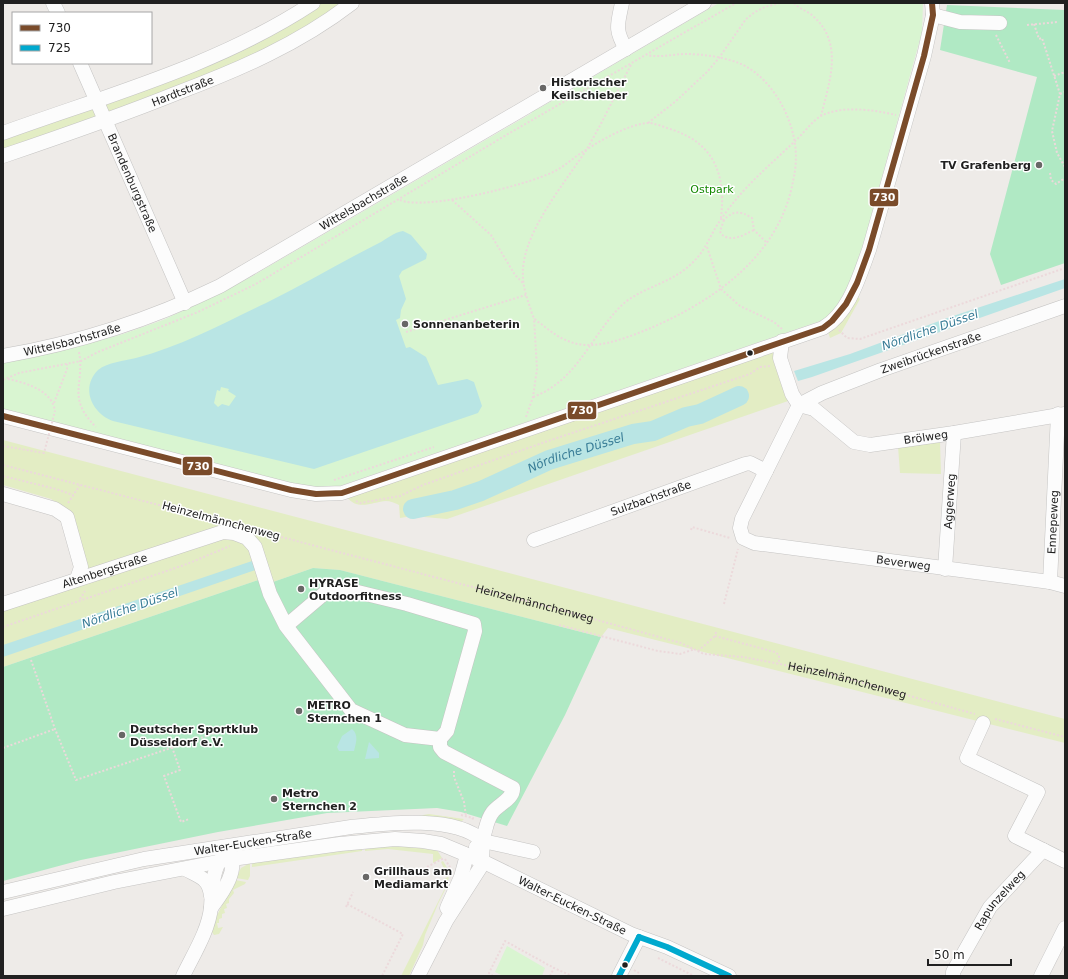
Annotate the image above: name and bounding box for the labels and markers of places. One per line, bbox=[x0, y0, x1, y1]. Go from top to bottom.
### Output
place label: Historischer Keilschieber bbox=[551, 76, 628, 102]
marker: Historischer Keilschieber bbox=[538, 83, 548, 93]
place label: TV Grafenberg bbox=[941, 159, 1031, 172]
marker: TV Grafenberg bbox=[1034, 160, 1044, 170]
place label: Sonnenanbeterin bbox=[413, 318, 520, 331]
marker: Sonnenanbeterin bbox=[400, 319, 410, 329]
unlabelled marker bbox=[745, 348, 755, 358]
place label: HYRASE Outdoorfitness bbox=[309, 577, 402, 603]
marker: HYRASE Outdoorfitness bbox=[296, 584, 306, 594]
place label: METRO Sternchen 1 bbox=[307, 699, 382, 725]
marker: METRO Sternchen 1 bbox=[294, 706, 304, 716]
place label: Deutscher Sportklub Düsseldorf e.V. bbox=[130, 723, 258, 749]
marker: Deutscher Sportklub Düsseldorf e.V. bbox=[117, 730, 127, 740]
place label: Metro Sternchen 2 bbox=[282, 787, 357, 813]
marker: Metro Sternchen 2 bbox=[269, 794, 279, 804]
place label: Grillhaus am Mediamarkt bbox=[374, 865, 452, 891]
marker: Grillhaus am Mediamarkt bbox=[361, 872, 371, 882]
unlabelled marker bbox=[620, 960, 630, 970]

